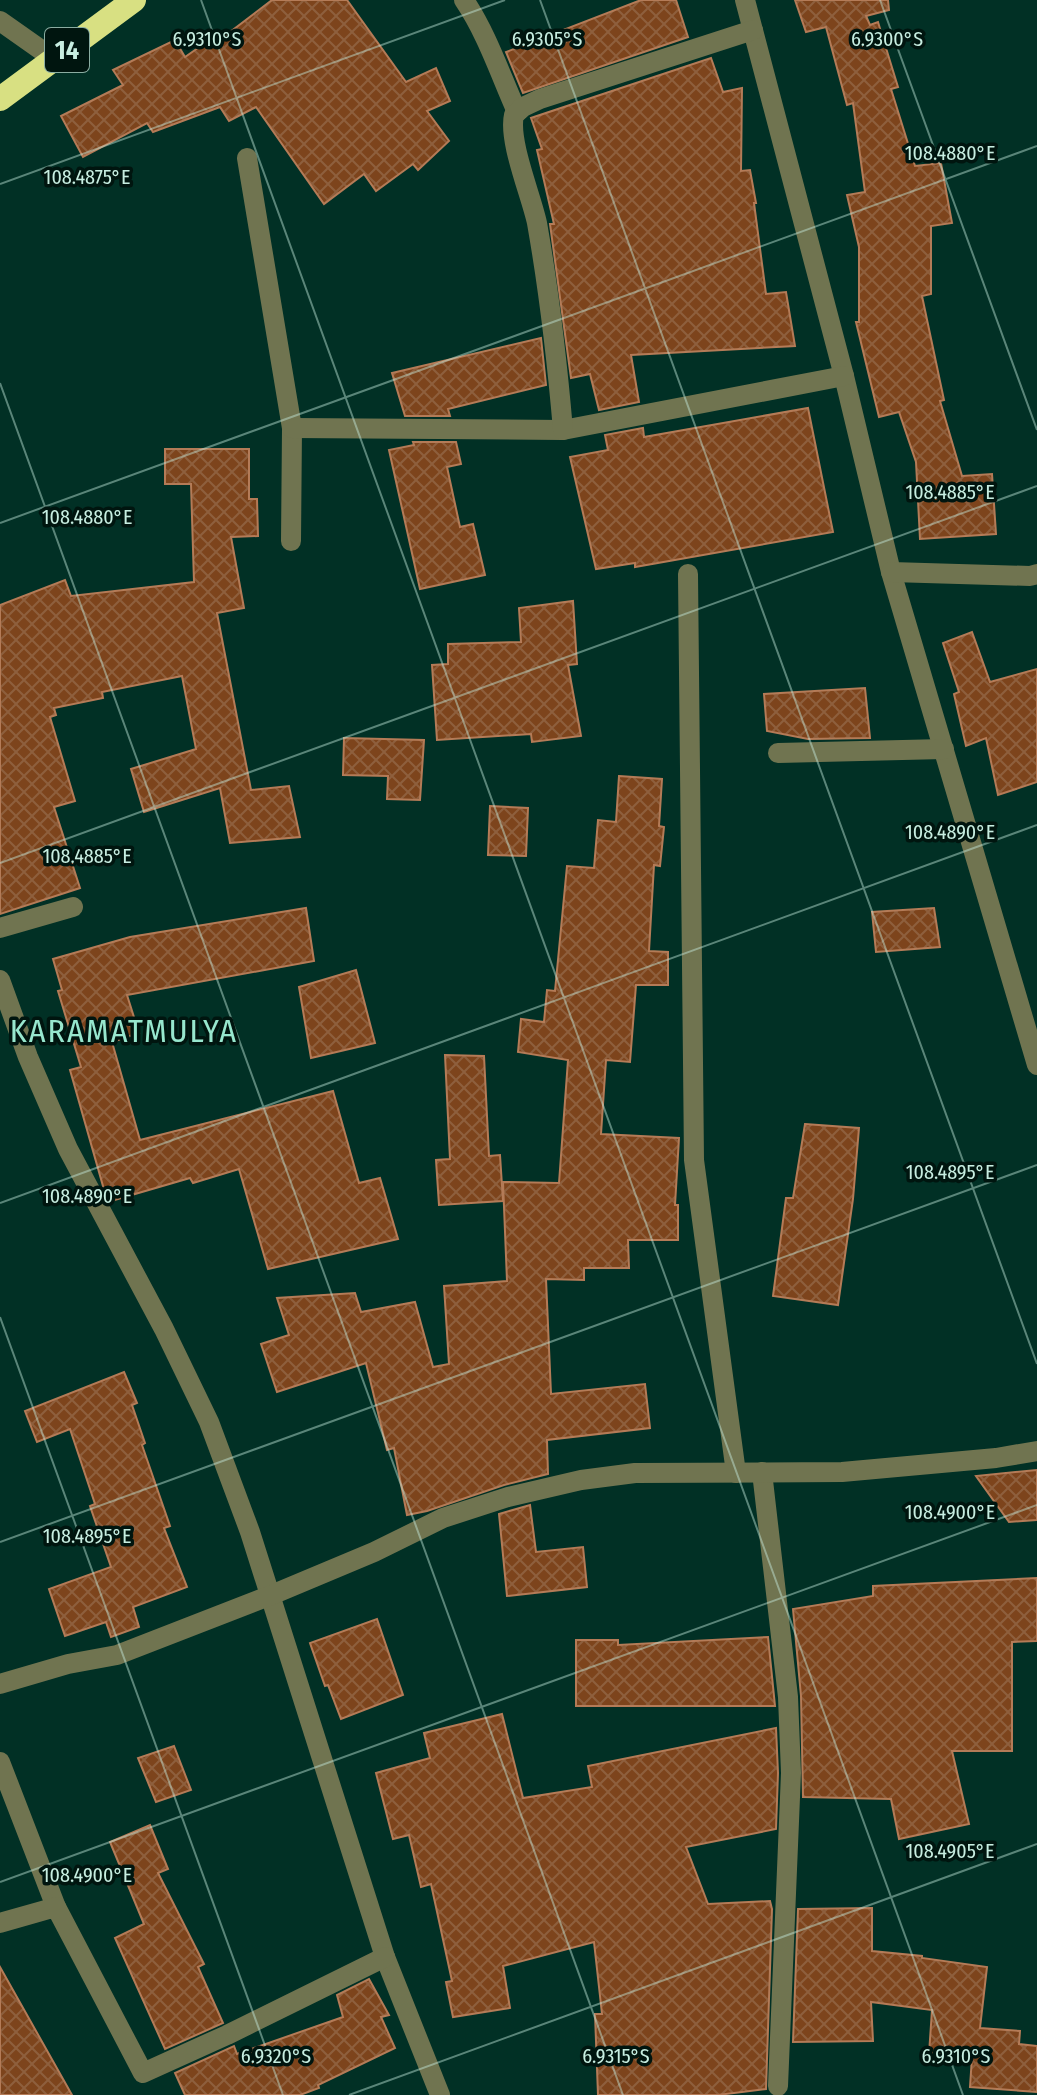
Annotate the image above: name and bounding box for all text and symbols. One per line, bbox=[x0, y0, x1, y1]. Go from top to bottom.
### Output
text: 6.9310°S bbox=[172, 27, 242, 51]
text: 6.9305°S bbox=[512, 27, 582, 51]
text: 6.9300°S bbox=[851, 27, 923, 51]
road number: 14 bbox=[45, 28, 89, 72]
text: 108.4880°E bbox=[905, 141, 995, 165]
text: 108.4875°E bbox=[44, 165, 130, 189]
text: 108.4885°E bbox=[905, 480, 995, 504]
text: 108.4880°E bbox=[42, 505, 132, 529]
text: 108.4890°E bbox=[905, 820, 995, 844]
text: 108.4885°E bbox=[42, 844, 132, 868]
district label: KARAMATMULYA bbox=[10, 1012, 238, 1050]
text: 108.4895°E bbox=[906, 1160, 994, 1184]
text: 108.4890°E bbox=[42, 1184, 132, 1208]
text: 108.4900°E bbox=[905, 1500, 995, 1524]
text: 108.4895°E bbox=[43, 1524, 131, 1548]
text: 108.4905°E bbox=[906, 1839, 994, 1863]
text: 108.4900°E bbox=[42, 1863, 132, 1887]
text: 6.9320°S bbox=[241, 2044, 311, 2068]
text: 6.9315°S bbox=[582, 2044, 650, 2068]
text: 6.9310°S bbox=[921, 2044, 991, 2068]

